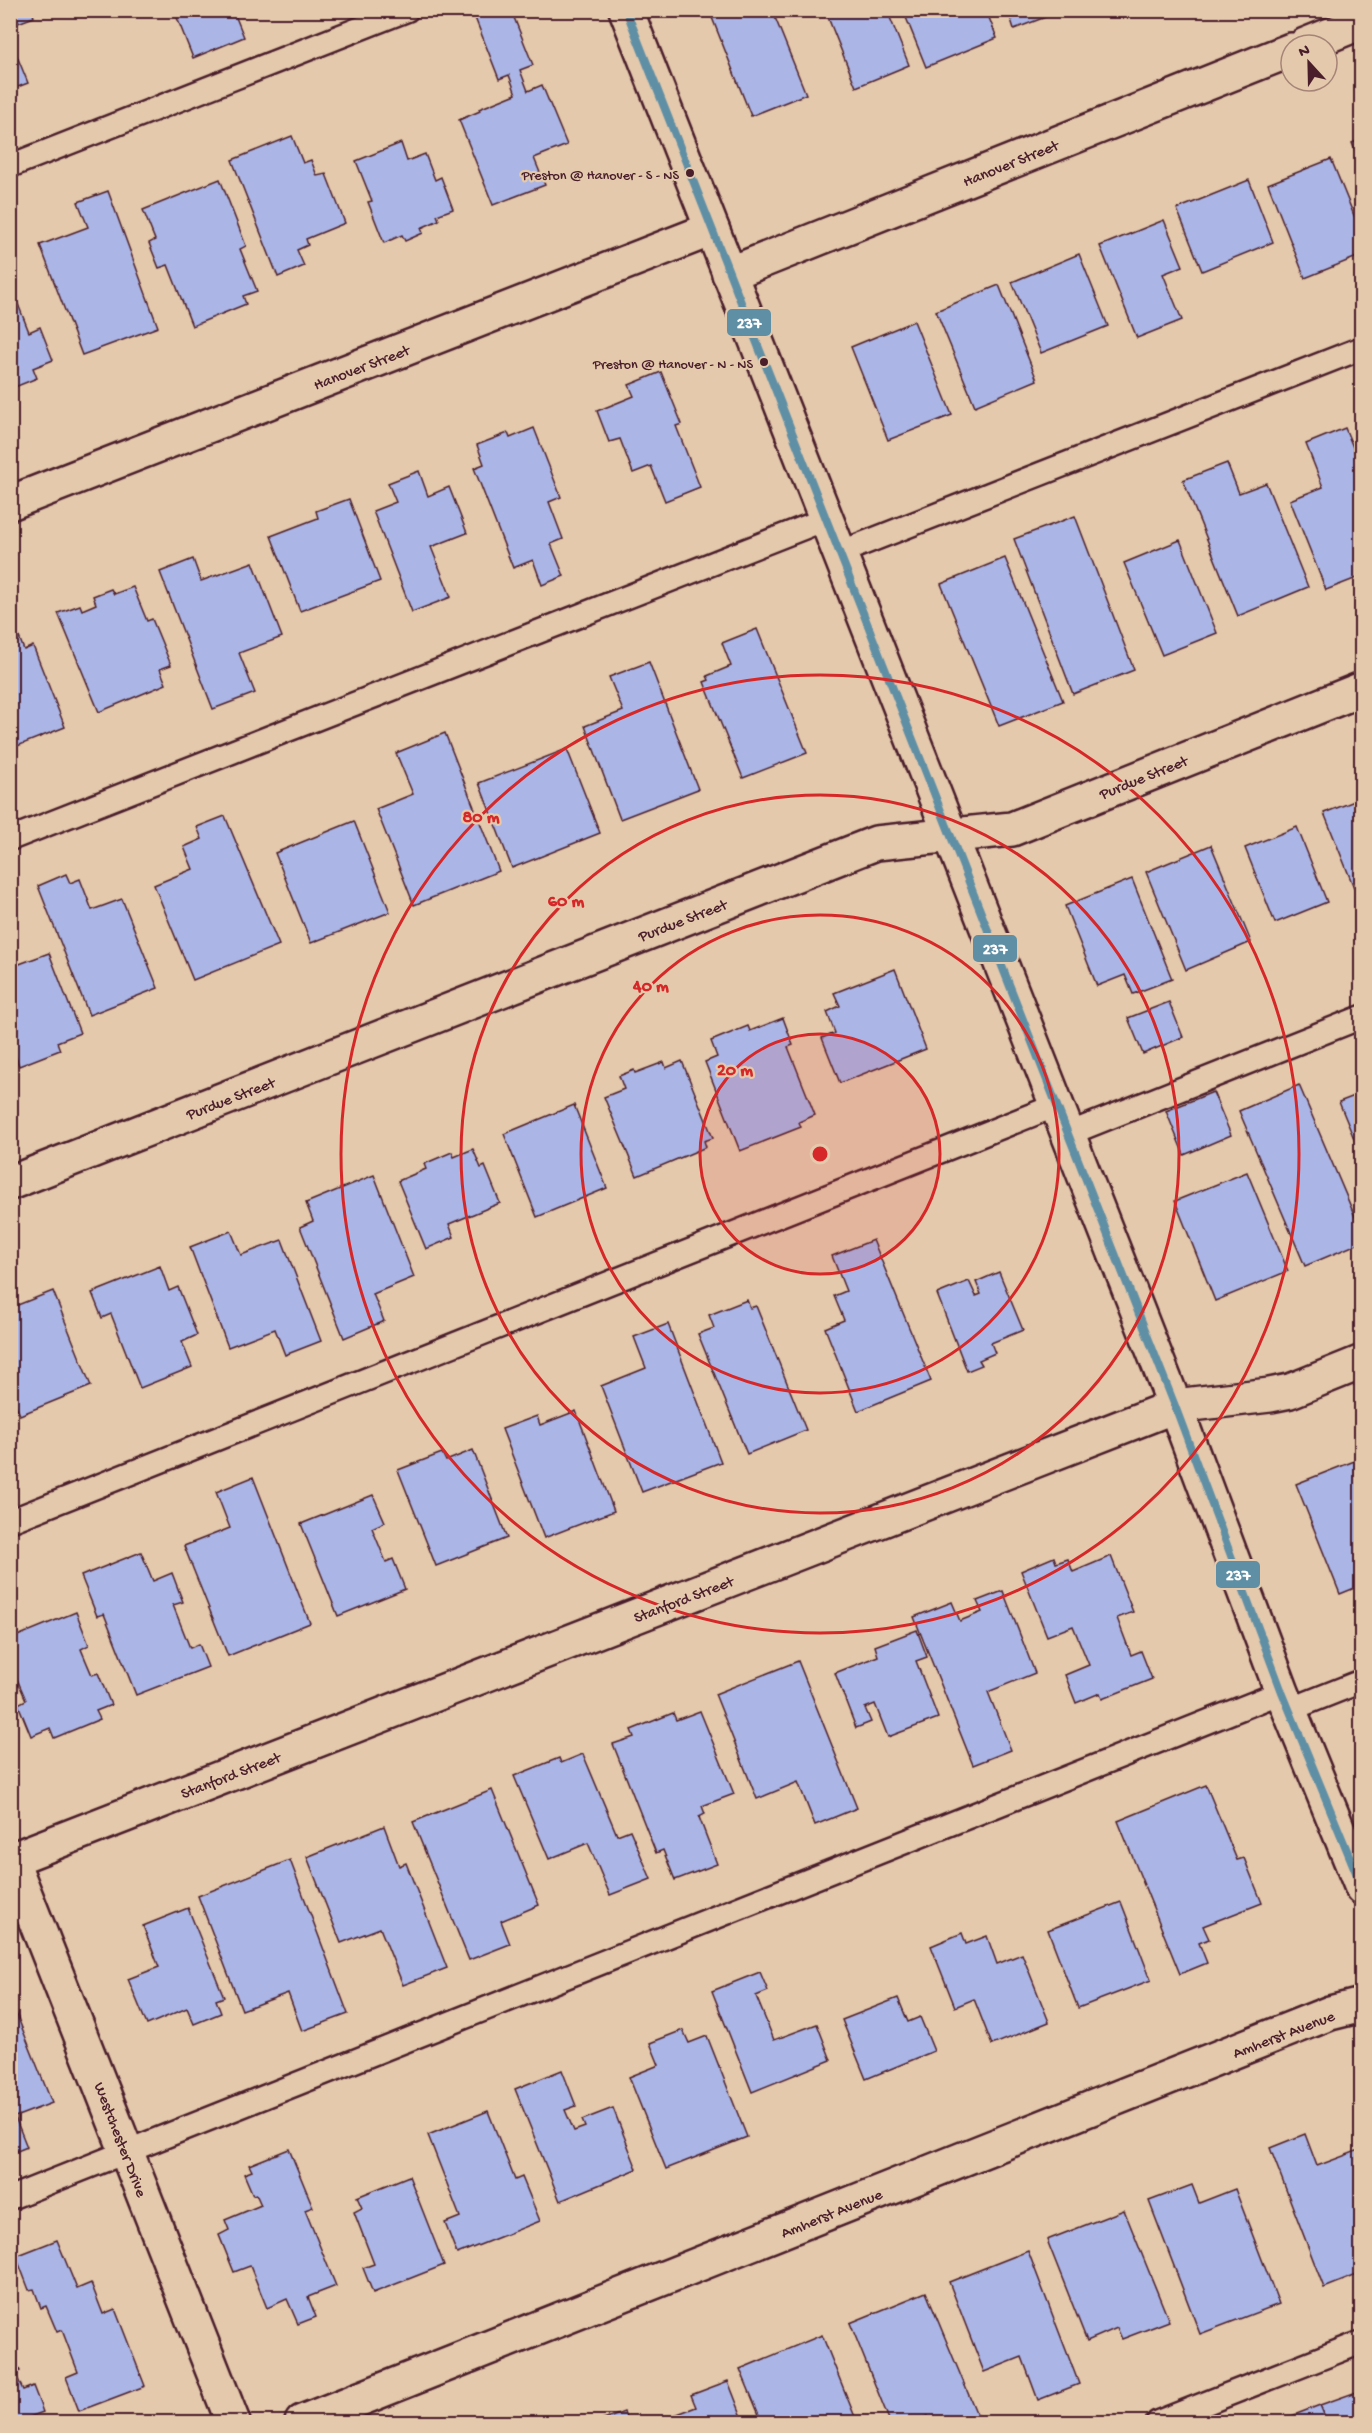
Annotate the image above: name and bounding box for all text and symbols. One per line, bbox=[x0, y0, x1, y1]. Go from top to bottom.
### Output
north arrow bbox=[1279, 33, 1339, 93]
text: N bbox=[1296, 41, 1314, 63]
street label: Hanover Street bbox=[961, 137, 1063, 193]
marker: Preston @ Hanover - S - NS bbox=[684, 167, 696, 179]
place label: Preston @ Hanover - S - NS bbox=[521, 168, 680, 185]
line badge: 237 bbox=[726, 308, 772, 337]
text: 237 bbox=[737, 316, 762, 335]
street label: Hanover Street bbox=[312, 342, 414, 396]
marker: Preston @ Hanover - N - NS bbox=[758, 356, 770, 368]
place label: Preston @ Hanover - N - NS bbox=[592, 357, 754, 374]
street label: Purdue Street bbox=[1096, 752, 1193, 806]
text: 80 m bbox=[462, 808, 500, 829]
text: 60 m bbox=[548, 892, 584, 913]
street label: Purdue Street bbox=[635, 896, 732, 948]
line badge: 237 bbox=[972, 934, 1018, 963]
text: 237 bbox=[983, 942, 1008, 961]
text: 40 m bbox=[632, 977, 669, 998]
text: 20 m bbox=[717, 1061, 753, 1082]
street label: Purdue Street bbox=[183, 1074, 280, 1126]
centre of rings bbox=[810, 1144, 830, 1164]
line badge: 237 bbox=[1215, 1560, 1261, 1589]
text: 237 bbox=[1226, 1568, 1251, 1587]
street label: Stanford Street bbox=[632, 1573, 738, 1629]
street label: Stanford Street bbox=[179, 1749, 285, 1805]
street label: Amherst Avenue bbox=[1231, 2008, 1339, 2064]
street label: Westchester Drive bbox=[88, 2080, 150, 2201]
street label: Amherst Avenue bbox=[779, 2186, 886, 2244]

